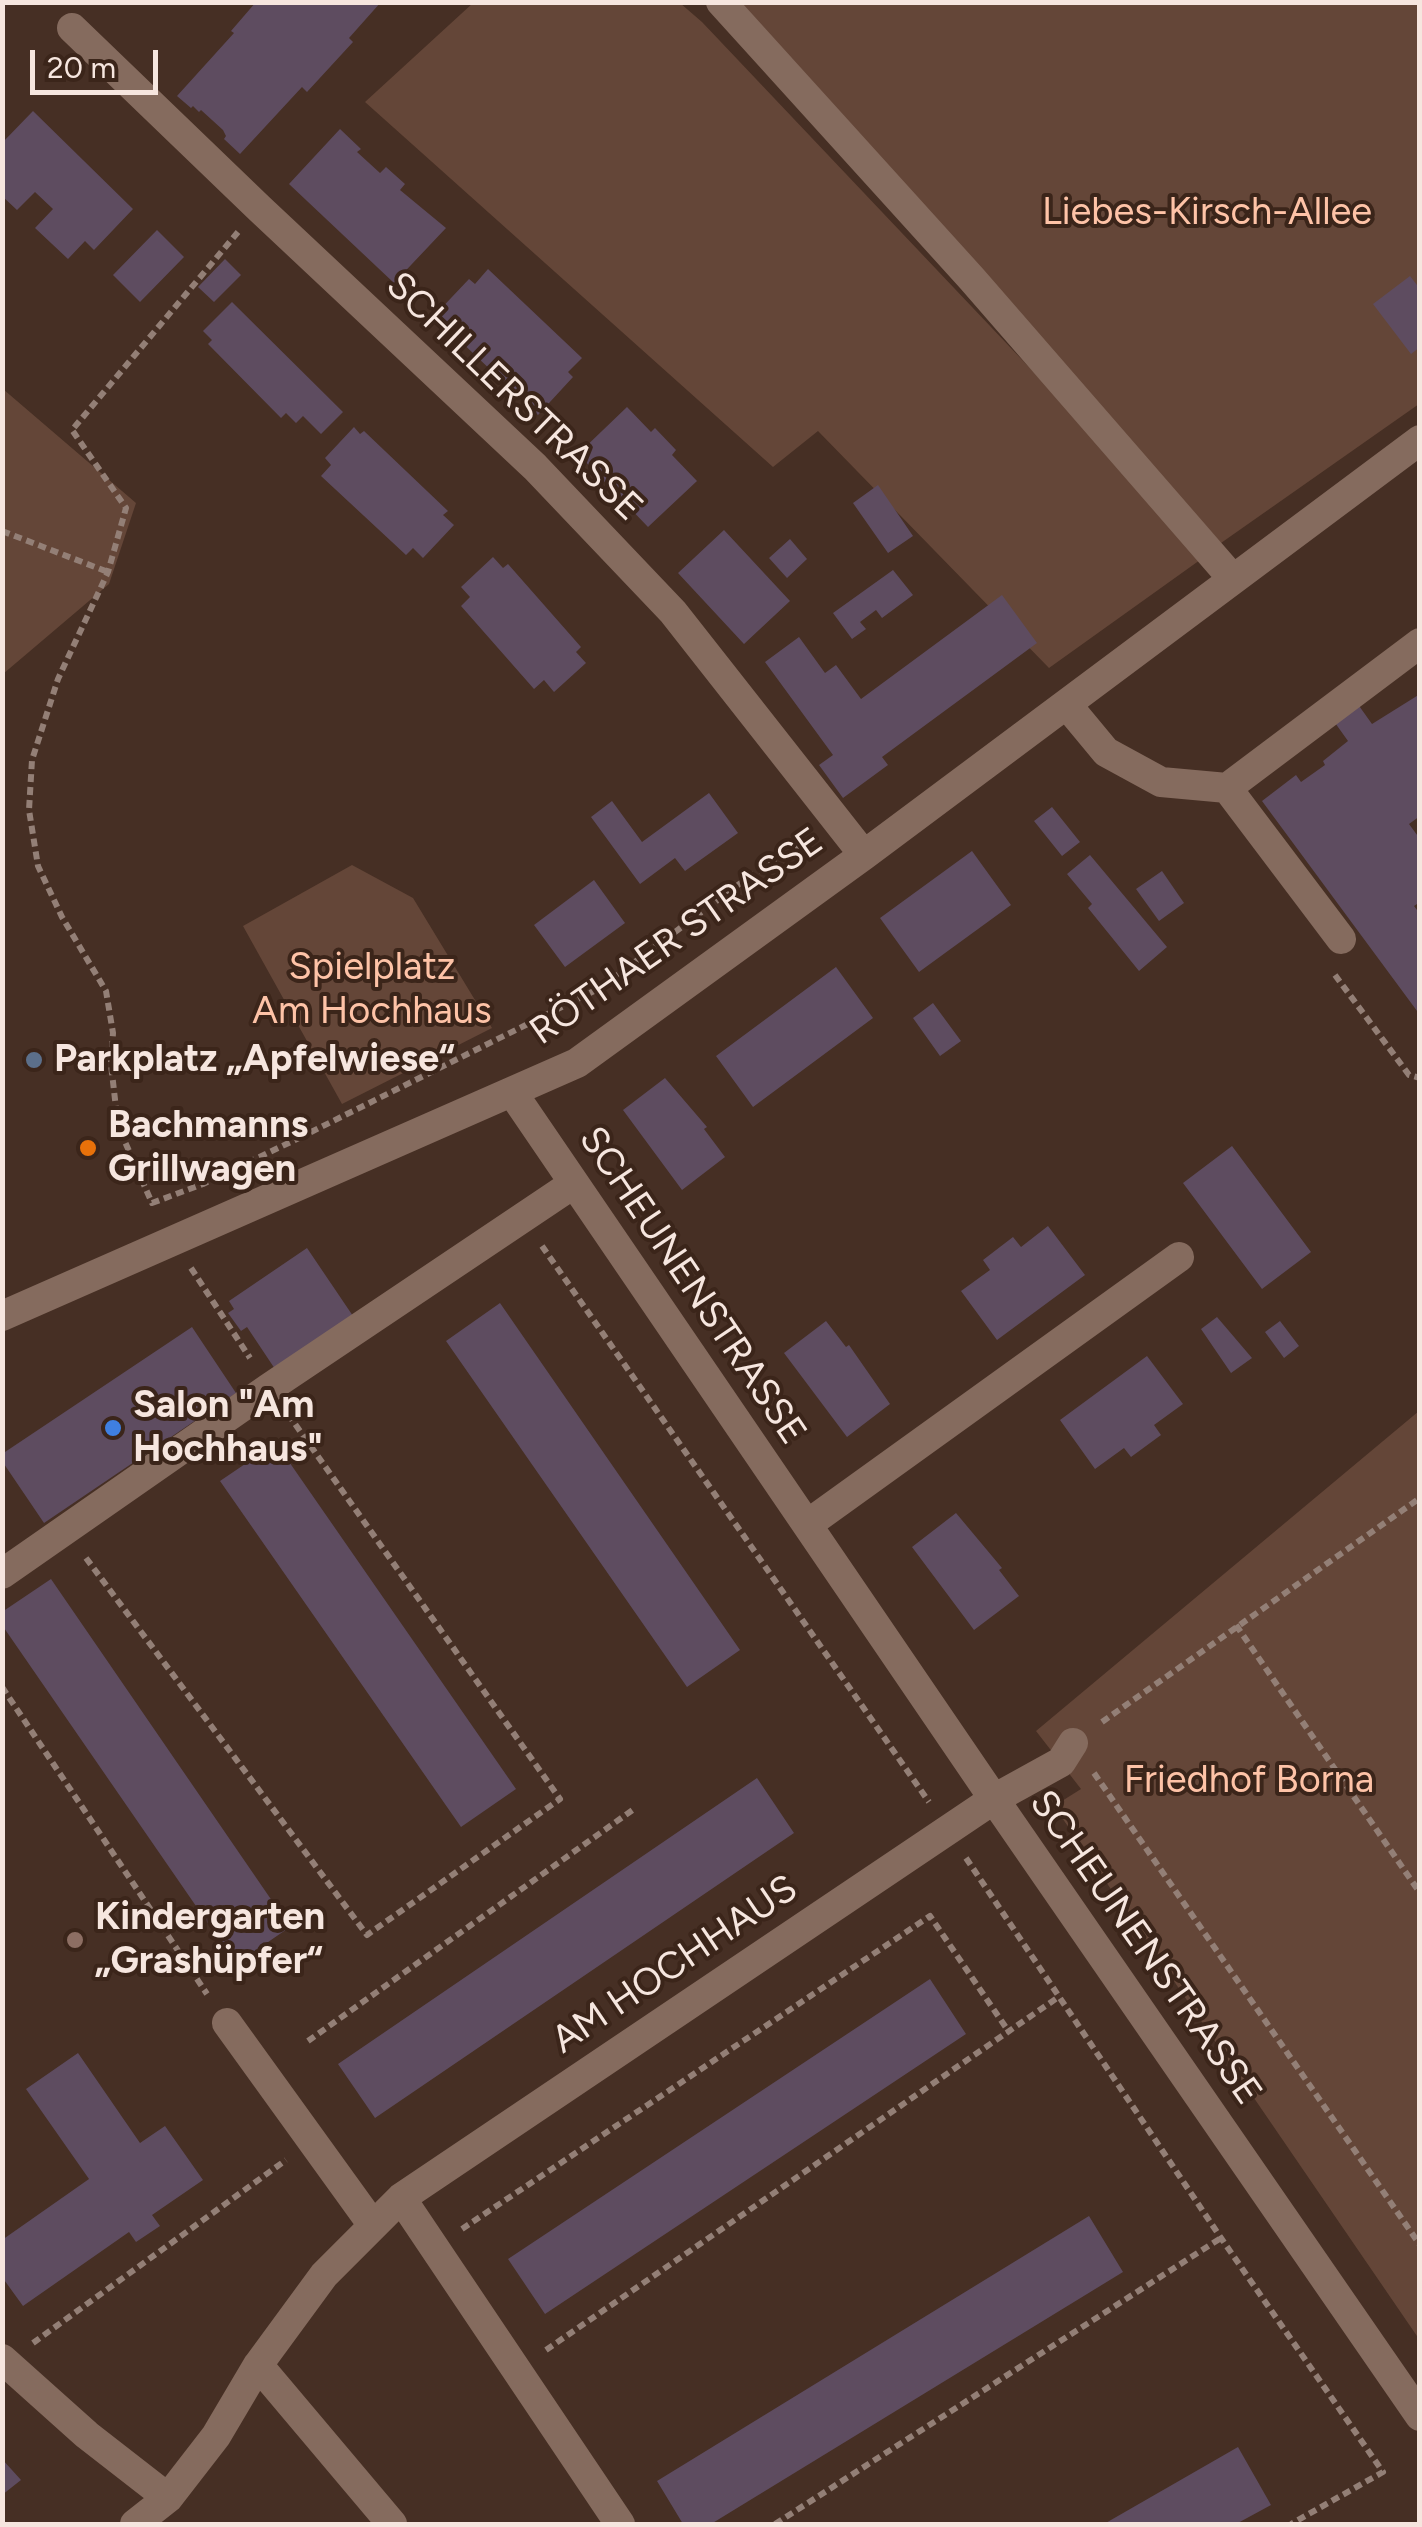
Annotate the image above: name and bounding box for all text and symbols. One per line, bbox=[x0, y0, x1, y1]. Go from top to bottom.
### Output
scale bar bbox=[35, 30, 162, 92]
text: 20 m bbox=[47, 49, 116, 86]
park label: Liebes-Kirsch-Allee bbox=[1042, 190, 1372, 236]
street label: SCHILLERSTRASSE bbox=[376, 263, 652, 531]
street label: RÖTHAER STRASSE bbox=[522, 819, 832, 1055]
park label: Spielplatz Am Hochhaus bbox=[252, 945, 492, 1034]
place label: Parkplatz „Apfelwiese“ bbox=[54, 1037, 455, 1083]
marker: Parkplatz „Apfelwiese“ bbox=[23, 1049, 45, 1071]
place label: Bachmanns Grillwagen bbox=[108, 1103, 308, 1192]
street label: SCHEUNENSTRASSE bbox=[569, 1119, 815, 1453]
marker: Bachmanns Grillwagen bbox=[77, 1137, 99, 1159]
place label: Salon "Am Hochhaus" bbox=[133, 1383, 323, 1472]
marker: Salon "Am Hochhaus" bbox=[102, 1417, 124, 1439]
park label: Friedhof Borna bbox=[1124, 1758, 1374, 1804]
street label: SCHEUNENSTRASSE bbox=[1019, 1782, 1271, 2114]
street label: AM HOCHHAUS bbox=[544, 1866, 806, 2064]
place label: Kindergarten „Grashüpfer“ bbox=[95, 1895, 325, 1985]
marker: Kindergarten „Grashüpfer“ bbox=[64, 1929, 86, 1951]

